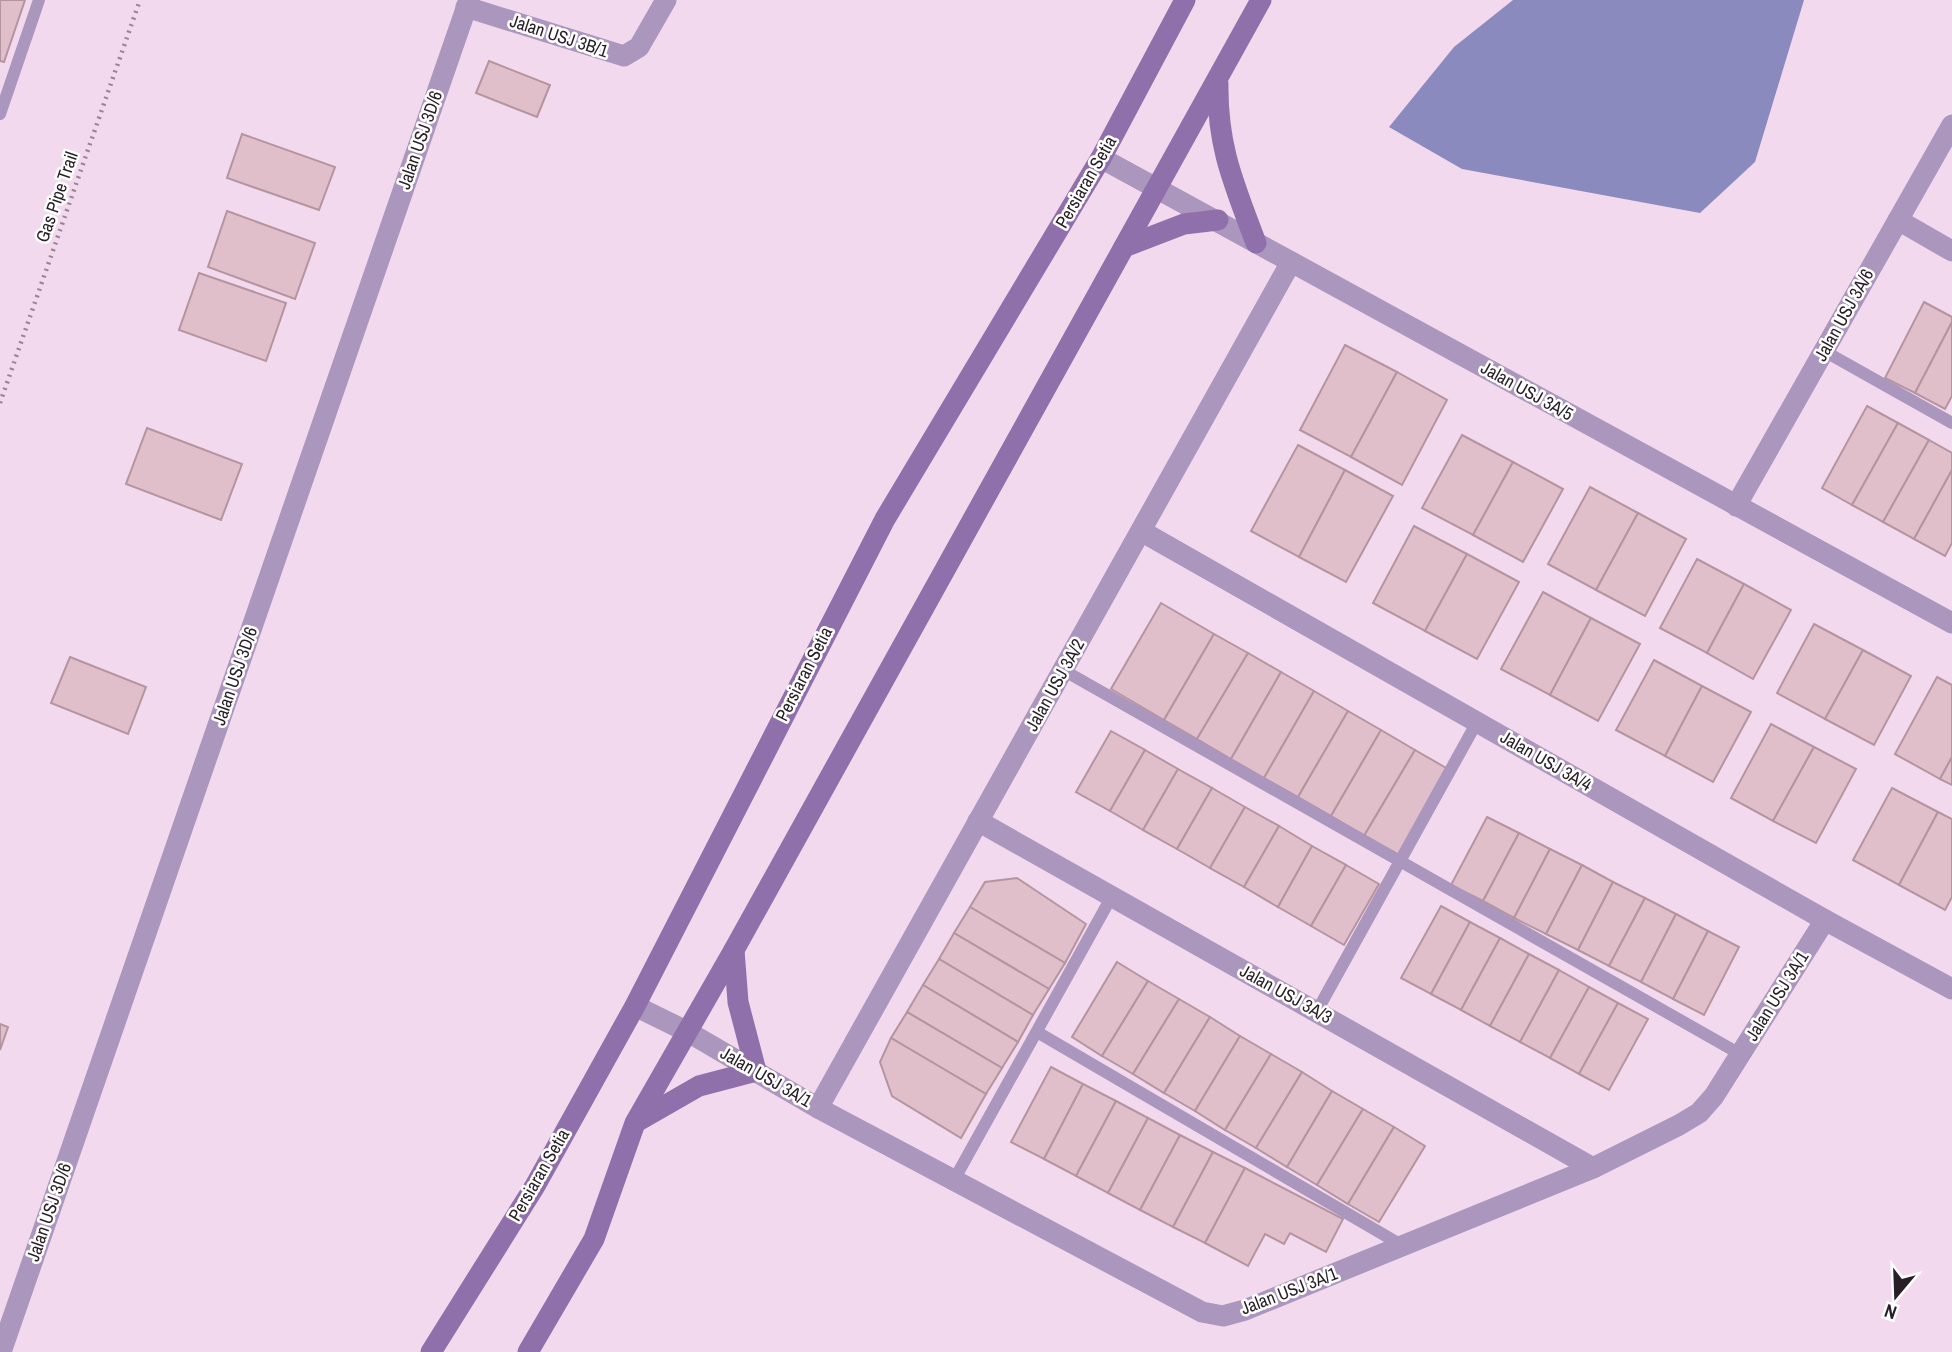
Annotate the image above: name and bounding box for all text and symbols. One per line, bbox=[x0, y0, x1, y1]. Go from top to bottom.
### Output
street label: Jalan USJ 3B/1 bbox=[507, 8, 612, 63]
street label: Jalan USJ 3D/6 bbox=[391, 87, 448, 192]
street label: Persiaran Setia bbox=[1049, 131, 1122, 232]
street label: Gas Pipe Trail bbox=[29, 148, 84, 246]
street label: Jalan USJ 3A/6 bbox=[1808, 264, 1879, 365]
street label: Jalan USJ 3A/5 bbox=[1477, 355, 1578, 426]
street label: Persiaran Setia bbox=[769, 622, 838, 725]
street label: Jalan USJ 3D/6 bbox=[206, 623, 263, 728]
street label: Jalan USJ 3A/2 bbox=[1019, 634, 1090, 735]
street label: Jalan USJ 3A/4 bbox=[1496, 724, 1597, 797]
street label: Jalan USJ 3A/1 bbox=[1739, 945, 1815, 1046]
street label: Jalan USJ 3A/3 bbox=[1236, 958, 1337, 1029]
street label: Jalan USJ 3A/1 bbox=[716, 1040, 817, 1113]
street label: Persiaran Setia bbox=[502, 1124, 575, 1225]
street label: Jalan USJ 3D/6 bbox=[20, 1159, 77, 1264]
street label: Jalan USJ 3A/1 bbox=[1237, 1260, 1342, 1320]
north arrow bbox=[1861, 1261, 1931, 1331]
text: N bbox=[1881, 1298, 1900, 1326]

